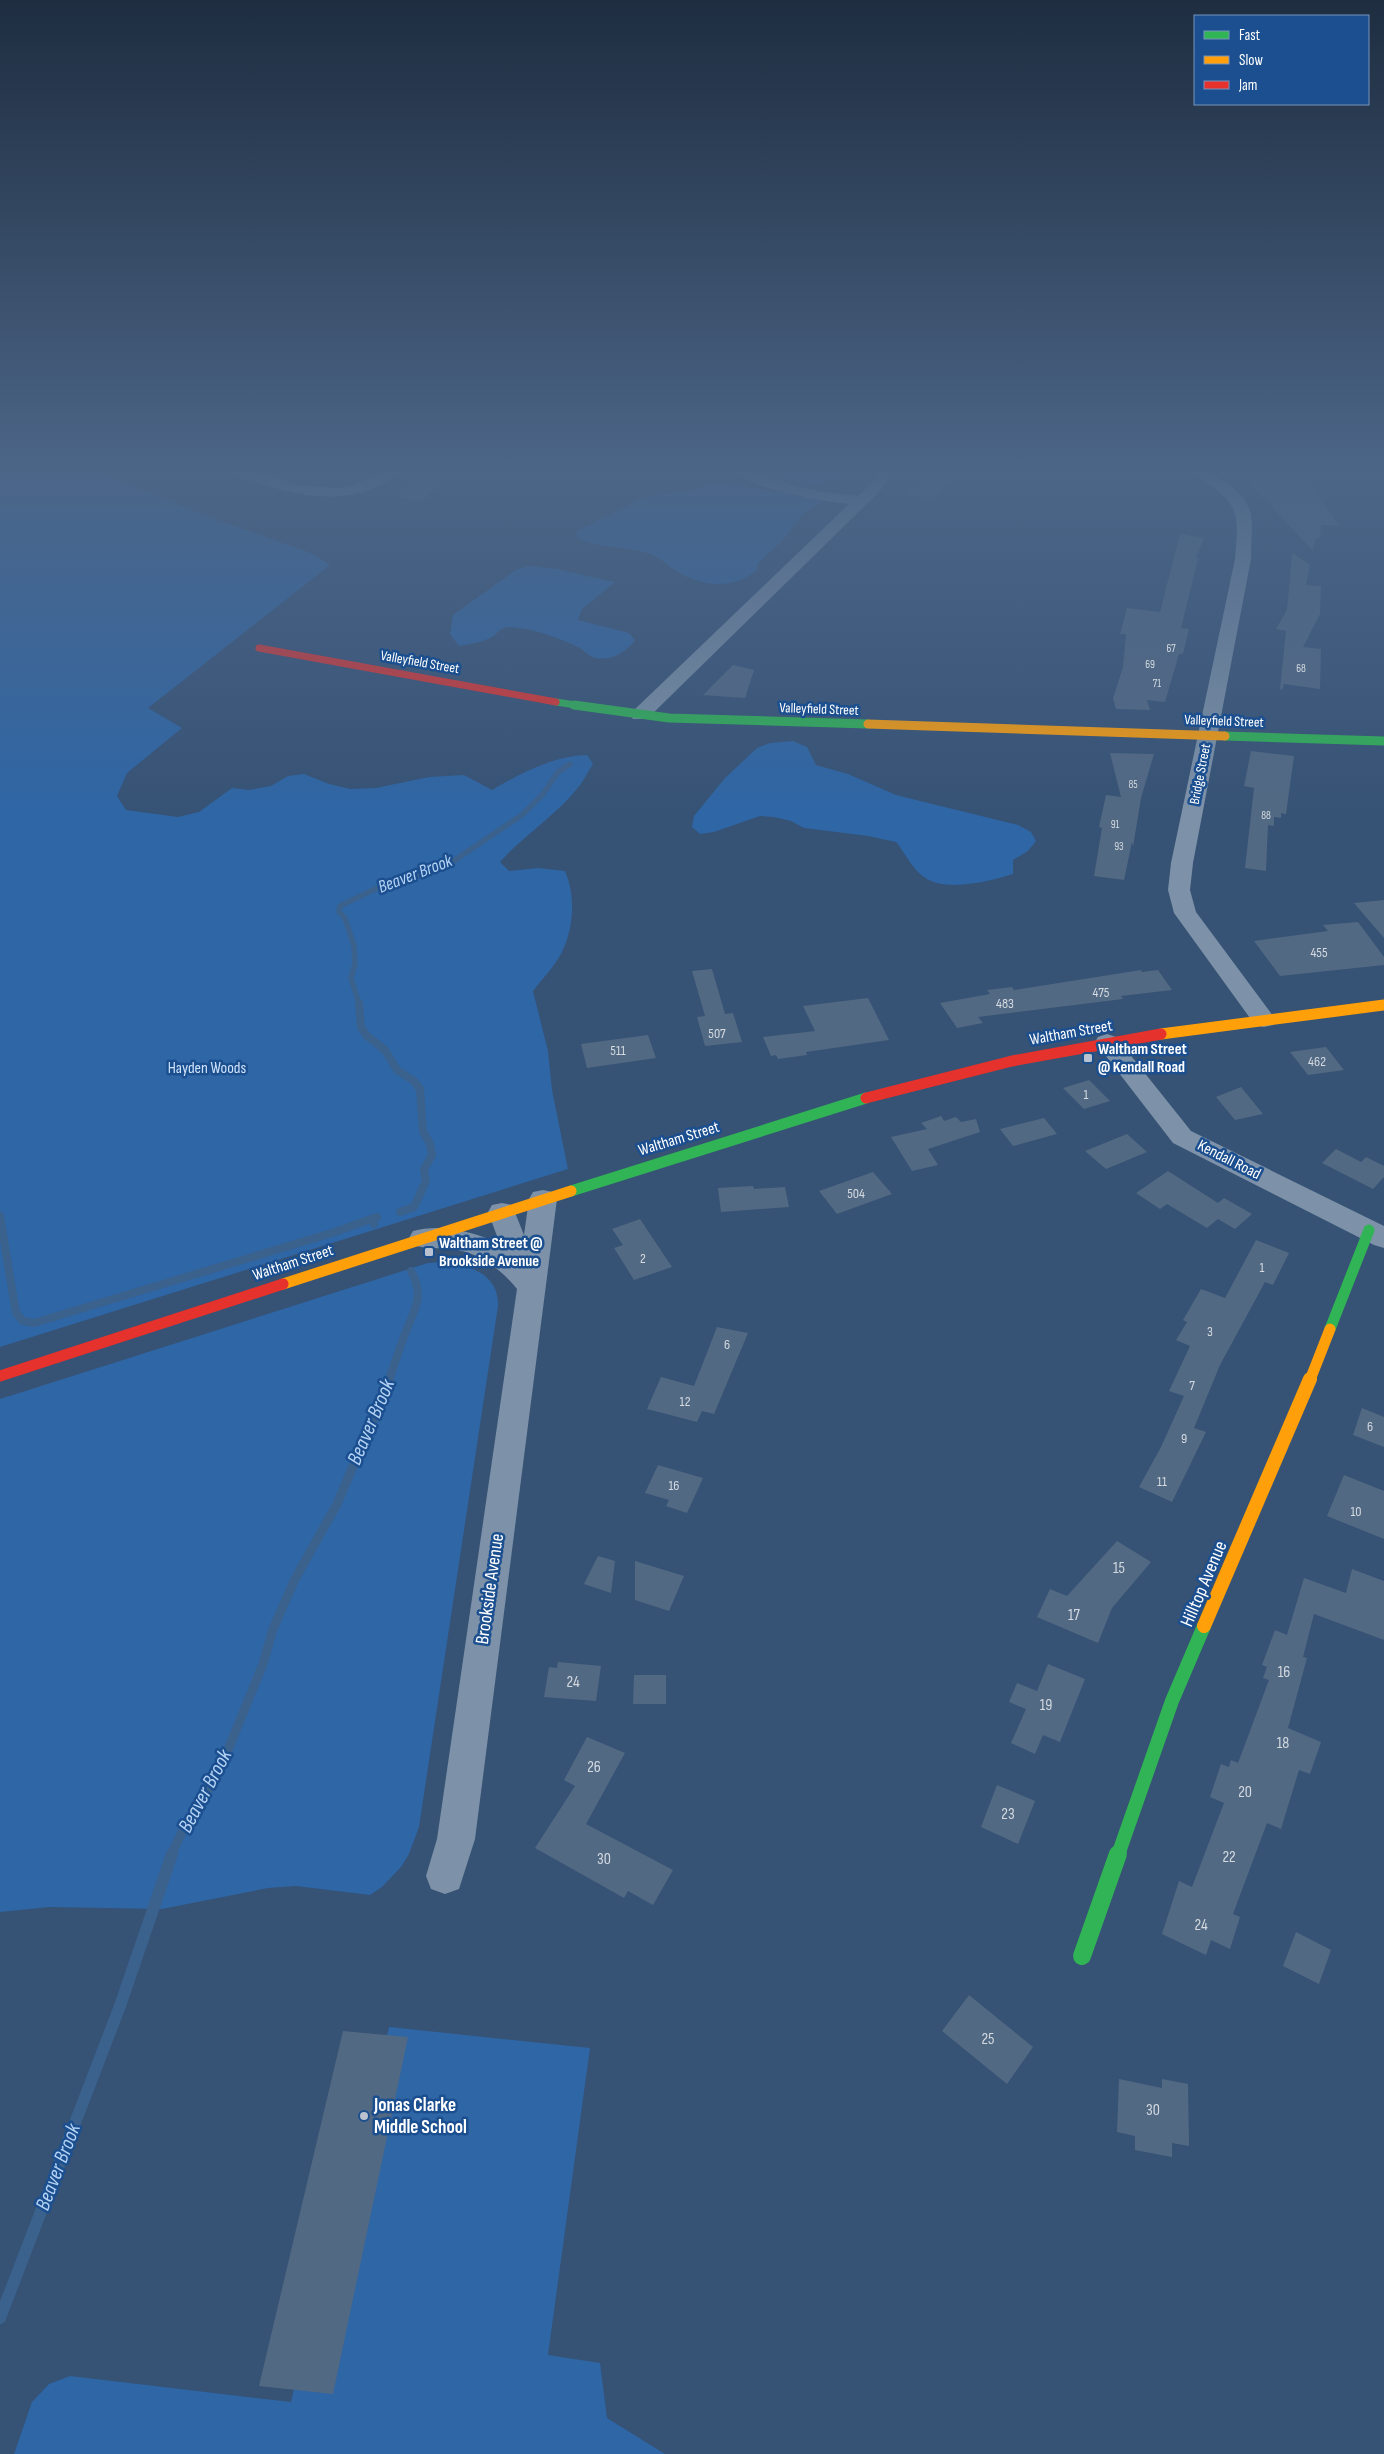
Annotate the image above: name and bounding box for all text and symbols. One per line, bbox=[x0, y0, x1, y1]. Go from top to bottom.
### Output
legend bbox=[1194, 15, 1369, 105]
text: Fast bbox=[1239, 26, 1261, 45]
text: Slow bbox=[1239, 51, 1263, 70]
text: Jam bbox=[1238, 76, 1257, 95]
house number: 67 bbox=[1166, 642, 1176, 655]
street label: Valleyfield Street bbox=[379, 647, 461, 677]
house number: 69 bbox=[1145, 658, 1155, 671]
house number: 68 bbox=[1296, 662, 1306, 675]
house number: 71 bbox=[1153, 677, 1161, 690]
street label: Valleyfield Street bbox=[779, 699, 859, 719]
street label: Valleyfield Street bbox=[1184, 711, 1264, 731]
street label: Bridge Street bbox=[1186, 742, 1214, 806]
house number: 85 bbox=[1128, 778, 1138, 791]
house number: 88 bbox=[1261, 809, 1271, 822]
house number: 91 bbox=[1111, 818, 1120, 831]
house number: 93 bbox=[1114, 840, 1124, 853]
water label: Beaver Brook bbox=[375, 850, 456, 898]
house number: 455 bbox=[1310, 944, 1328, 961]
house number: 475 bbox=[1093, 984, 1110, 1001]
house number: 483 bbox=[996, 995, 1014, 1012]
street label: Waltham Street bbox=[1028, 1016, 1114, 1050]
house number: 507 bbox=[708, 1025, 726, 1042]
place label: Waltham Street @ Kendall Road bbox=[1098, 1040, 1187, 1077]
house number: 511 bbox=[610, 1042, 626, 1059]
marker: Waltham Street @ Kendall Road bbox=[1082, 1052, 1094, 1064]
house number: 462 bbox=[1308, 1053, 1326, 1070]
park label: Hayden Woods bbox=[168, 1059, 247, 1078]
house number: 1 bbox=[1084, 1086, 1089, 1103]
street label: Waltham Street bbox=[636, 1118, 722, 1160]
street label: Kendall Road bbox=[1194, 1136, 1264, 1184]
house number: 504 bbox=[847, 1185, 865, 1202]
place label: Waltham Street @ Brookside Avenue bbox=[439, 1234, 543, 1271]
street label: Waltham Street bbox=[250, 1241, 336, 1285]
marker: Waltham Street @ Brookside Avenue bbox=[423, 1246, 435, 1258]
house number: 2 bbox=[640, 1250, 646, 1267]
house number: 1 bbox=[1260, 1259, 1265, 1276]
house number: 3 bbox=[1207, 1323, 1213, 1340]
house number: 6 bbox=[724, 1336, 730, 1353]
water label: Beaver Brook bbox=[342, 1374, 401, 1469]
house number: 7 bbox=[1189, 1377, 1195, 1394]
house number: 12 bbox=[680, 1393, 691, 1410]
house number: 6 bbox=[1367, 1418, 1373, 1435]
house number: 9 bbox=[1181, 1430, 1187, 1447]
house number: 11 bbox=[1157, 1473, 1167, 1490]
house number: 16 bbox=[668, 1477, 680, 1494]
house number: 10 bbox=[1350, 1503, 1362, 1520]
street label: Brookside Avenue bbox=[471, 1532, 509, 1646]
street label: Hilltop Avenue bbox=[1176, 1538, 1232, 1630]
house number: 15 bbox=[1113, 1559, 1125, 1578]
house number: 17 bbox=[1068, 1606, 1081, 1625]
house number: 16 bbox=[1278, 1663, 1290, 1682]
house number: 24 bbox=[566, 1673, 580, 1692]
house number: 19 bbox=[1040, 1696, 1052, 1715]
house number: 18 bbox=[1277, 1734, 1289, 1753]
water label: Beaver Brook bbox=[173, 1744, 238, 1837]
house number: 26 bbox=[587, 1758, 601, 1777]
house number: 20 bbox=[1238, 1783, 1252, 1802]
house number: 23 bbox=[1001, 1805, 1015, 1824]
house number: 22 bbox=[1222, 1848, 1236, 1867]
house number: 30 bbox=[597, 1850, 611, 1869]
house number: 24 bbox=[1194, 1916, 1208, 1935]
house number: 25 bbox=[981, 2030, 995, 2049]
place label: Jonas Clarke Middle School bbox=[373, 2094, 467, 2139]
house number: 30 bbox=[1146, 2101, 1160, 2120]
marker: Jonas Clarke Middle School bbox=[358, 2110, 370, 2122]
water label: Beaver Brook bbox=[30, 2119, 86, 2214]

